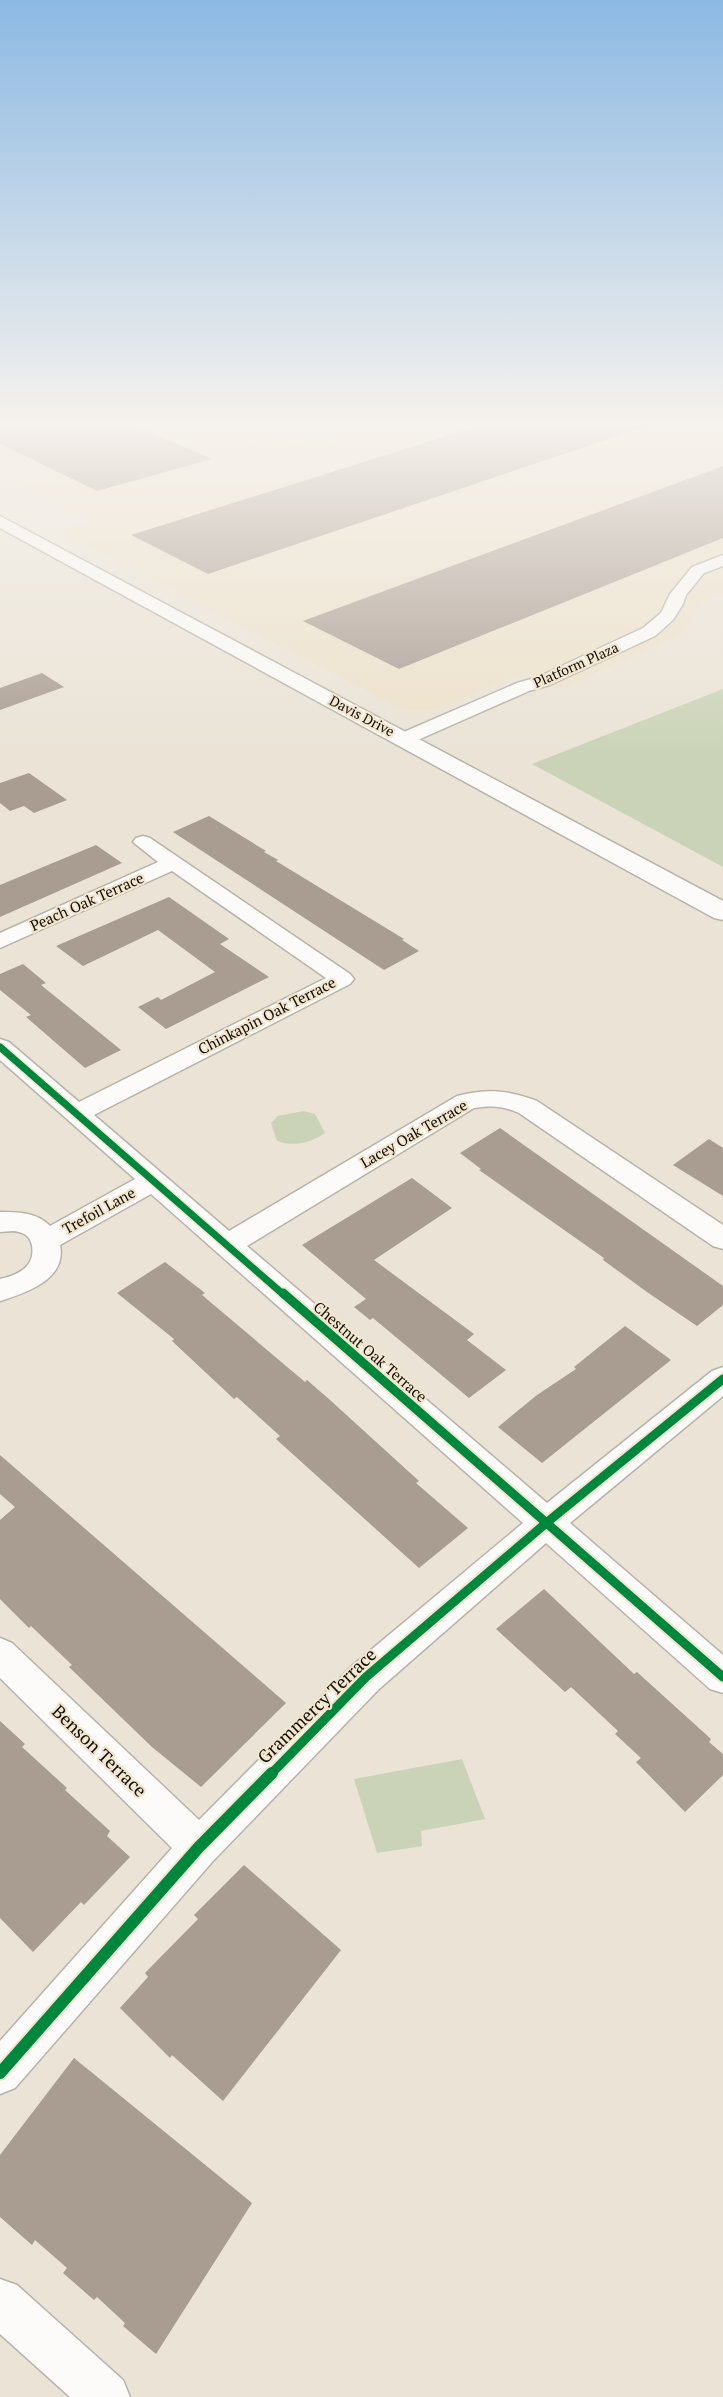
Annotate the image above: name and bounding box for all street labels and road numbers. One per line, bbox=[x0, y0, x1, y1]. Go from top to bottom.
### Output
street label: Platform Plaza bbox=[530, 637, 621, 692]
street label: Davis Drive bbox=[326, 690, 398, 741]
street label: Peach Oak Terrace bbox=[27, 867, 147, 935]
street label: Chinkapin Oak Terrace bbox=[194, 972, 339, 1059]
street label: Lacey Oak Terrace bbox=[356, 1094, 471, 1172]
street label: Trefoil Lane bbox=[59, 1182, 138, 1238]
street label: Chestnut Oak Terrace bbox=[310, 1296, 432, 1406]
street label: Grammercy Terrace bbox=[252, 1642, 381, 1768]
street label: Benson Terrace bbox=[47, 1699, 152, 1802]

